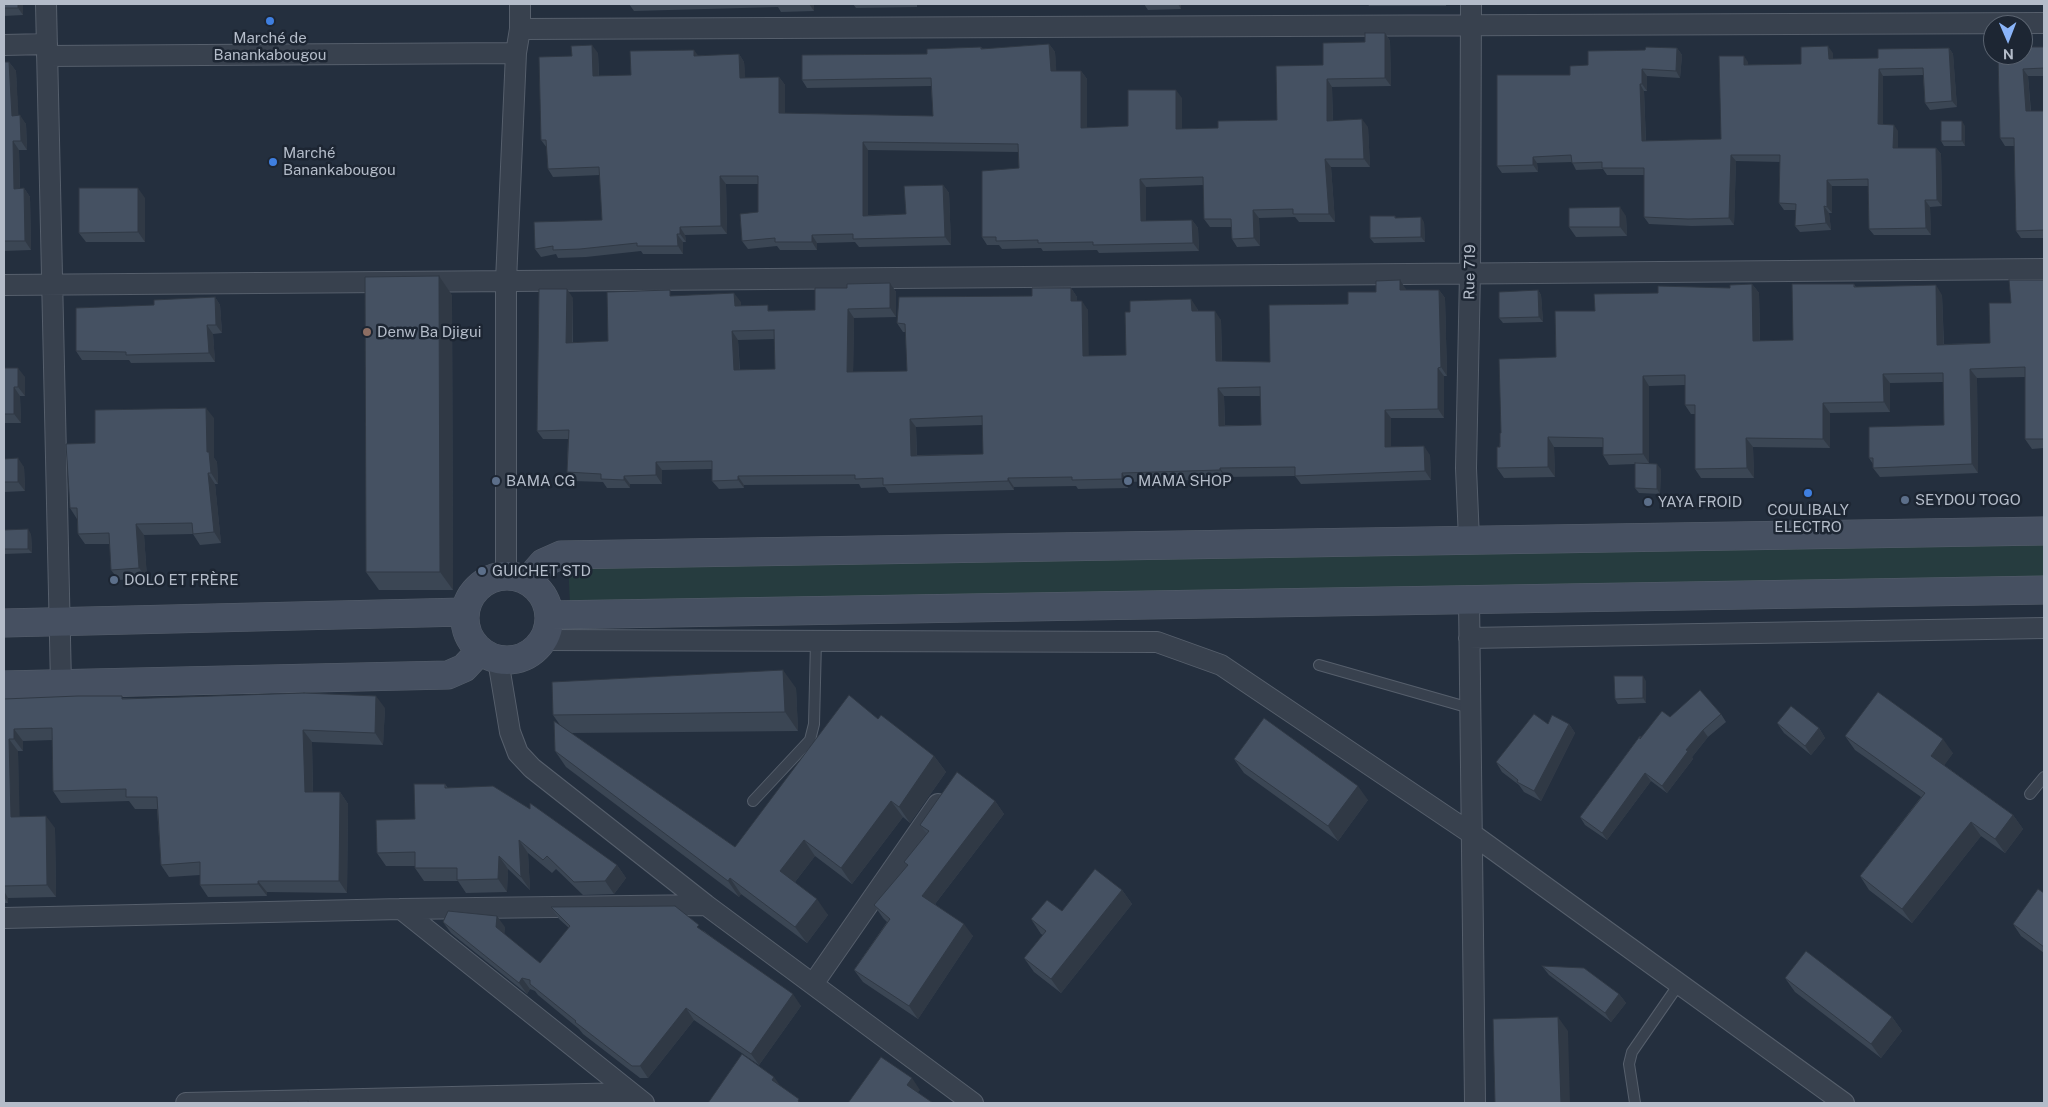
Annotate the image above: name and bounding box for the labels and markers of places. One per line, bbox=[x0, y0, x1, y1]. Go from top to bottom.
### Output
marker: Marché de Banankabougou bbox=[264, 15, 276, 27]
place label: Marché de Banankabougou bbox=[214, 29, 326, 64]
place label: Marché Banankabougou bbox=[283, 144, 396, 179]
marker: Marché Banankabougou bbox=[267, 156, 279, 168]
place label: Denw Ba Djigui bbox=[377, 323, 481, 341]
marker: Denw Ba Djigui bbox=[361, 326, 373, 338]
place label: BAMA CG bbox=[506, 472, 576, 490]
place label: MAMA SHOP bbox=[1138, 472, 1232, 490]
marker: BAMA CG bbox=[490, 475, 502, 487]
marker: MAMA SHOP bbox=[1122, 475, 1134, 487]
marker: COULIBALY ELECTRO bbox=[1802, 487, 1814, 499]
place label: SEYDOU TOGO bbox=[1915, 491, 2021, 509]
place label: YAYA FROID bbox=[1658, 493, 1742, 511]
marker: SEYDOU TOGO bbox=[1899, 494, 1911, 506]
marker: YAYA FROID bbox=[1642, 496, 1654, 508]
place label: COULIBALY ELECTRO bbox=[1767, 501, 1849, 536]
place label: GUICHET STD bbox=[492, 562, 591, 580]
marker: GUICHET STD bbox=[476, 565, 488, 577]
place label: DOLO ET FRÈRE bbox=[124, 571, 238, 589]
marker: DOLO ET FRÈRE bbox=[108, 574, 120, 586]

